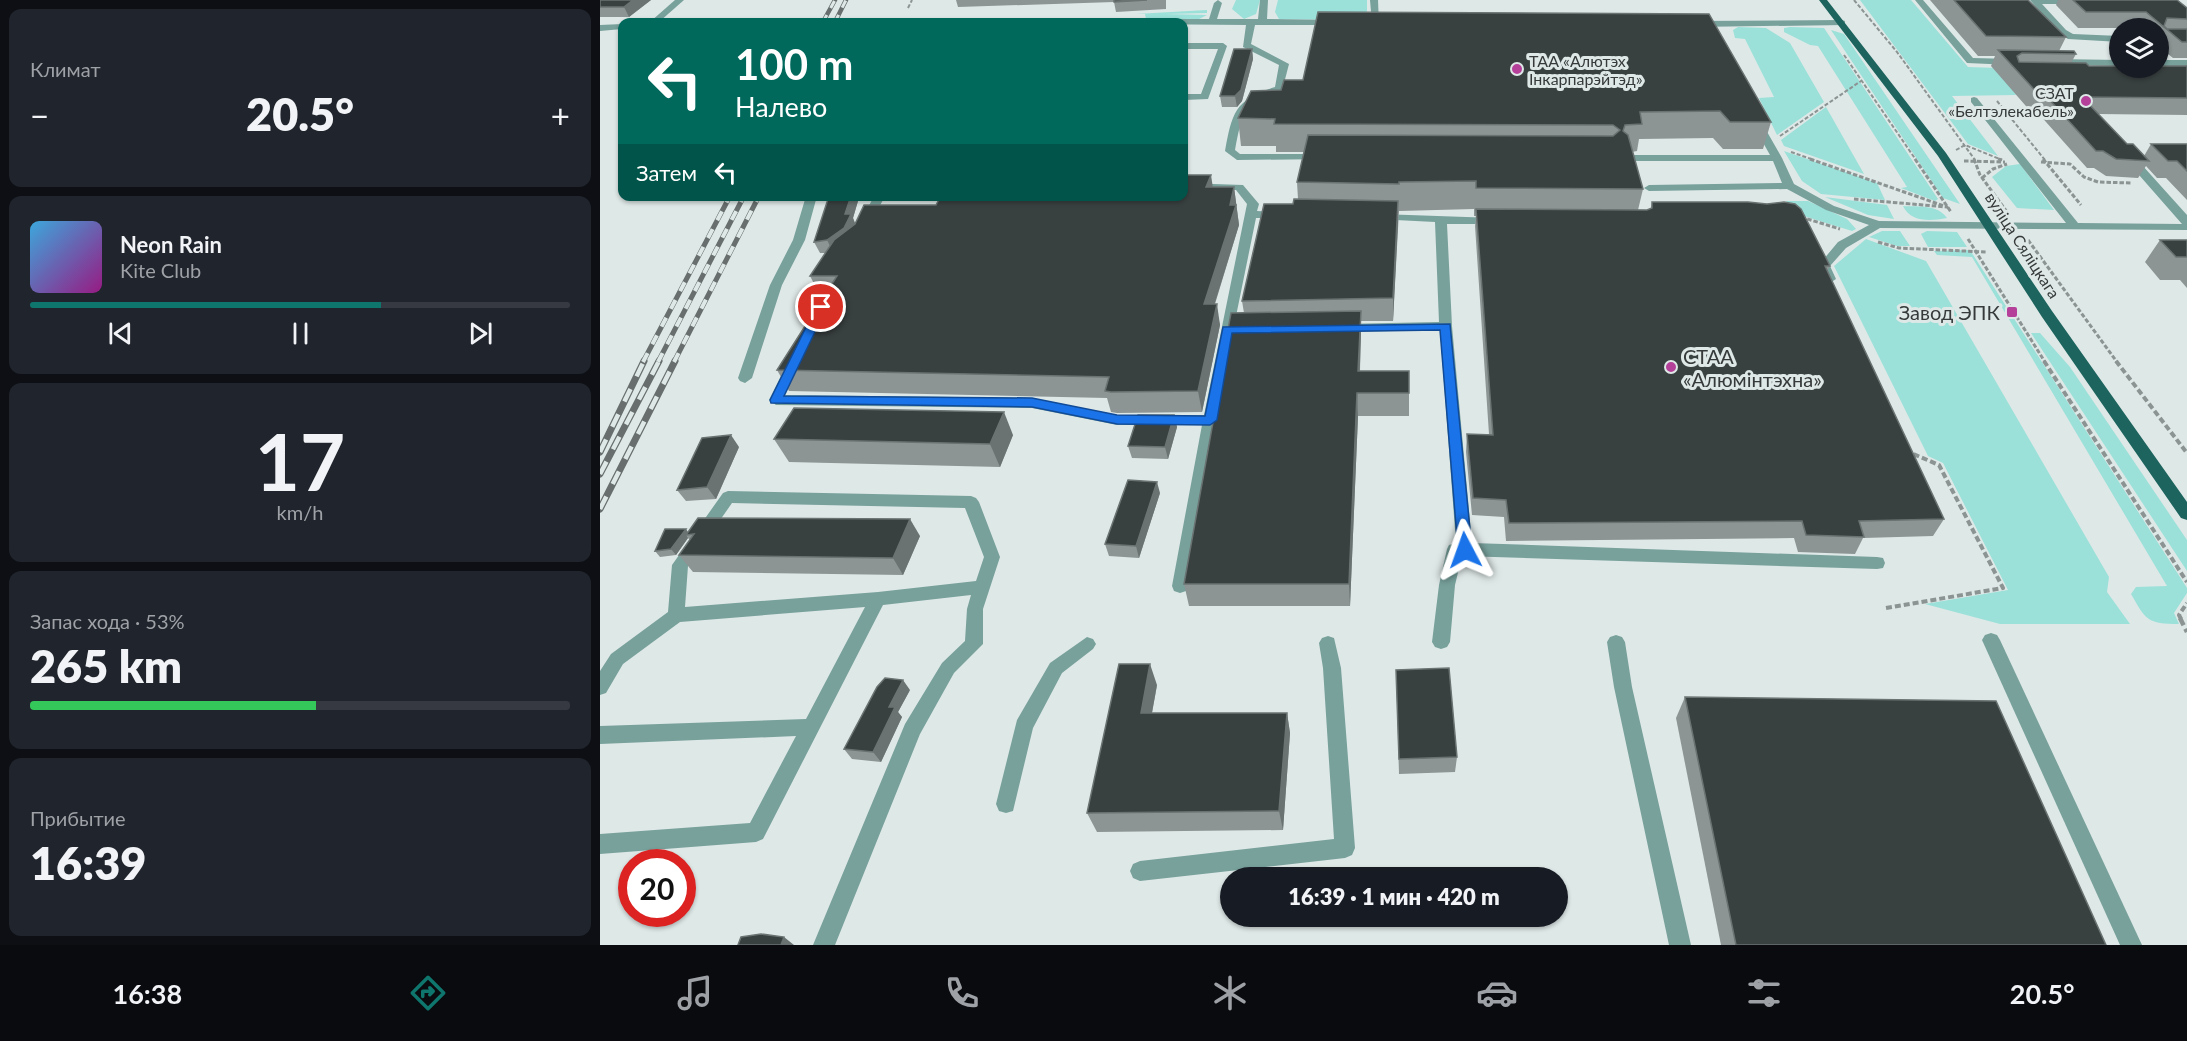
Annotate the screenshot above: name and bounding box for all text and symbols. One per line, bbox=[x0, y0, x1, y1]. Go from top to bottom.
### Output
map controls bbox=[2109, 18, 2169, 78]
button: layers bbox=[2109, 18, 2169, 78]
text: 100 m bbox=[735, 39, 853, 89]
icon: left bbox=[636, 42, 714, 120]
place label: ТАА «Алютэх Інкарпарэйтэд» bbox=[1529, 51, 1643, 88]
text: Климат bbox=[30, 57, 101, 81]
marker: ТАА «Алютэх Інкарпарэйтэд» bbox=[1510, 62, 1524, 76]
place label: СЗАТ «Белтэлекабель» bbox=[1948, 83, 2075, 120]
text: 20.5° bbox=[246, 87, 354, 141]
text: Налево bbox=[735, 90, 827, 123]
marker: СЗАТ «Белтэлекабель» bbox=[2079, 94, 2093, 108]
text: − bbox=[30, 95, 49, 135]
text: + bbox=[551, 95, 570, 135]
icon: left bbox=[709, 156, 742, 189]
text: Затем bbox=[636, 159, 697, 186]
street label: вуліца Сяліцкага bbox=[1982, 189, 2064, 301]
text: Neon Rain bbox=[120, 231, 222, 258]
text: Kite Club bbox=[120, 258, 201, 282]
pin bbox=[795, 281, 846, 332]
icon: arrive bbox=[804, 290, 837, 323]
place label: Завод ЭПК bbox=[1899, 300, 2001, 324]
marker: Завод ЭПК bbox=[2005, 305, 2019, 319]
icon: previous bbox=[104, 317, 137, 350]
icon: pause bbox=[284, 317, 317, 350]
icon: next bbox=[464, 317, 497, 350]
place label: СТАА «Алюмінтэхна» bbox=[1683, 344, 1822, 391]
marker: СТАА «Алюмінтэхна» bbox=[1664, 360, 1678, 374]
text: 17 bbox=[255, 414, 345, 508]
text: km/h bbox=[277, 500, 323, 524]
position arrow bbox=[1433, 518, 1497, 582]
text: Запас хода · 53% bbox=[30, 609, 185, 633]
text: 265 km bbox=[30, 639, 182, 693]
text: Прибытие bbox=[30, 806, 126, 830]
text: 16:39 bbox=[30, 836, 146, 890]
speed limit sign: 20 bbox=[618, 849, 696, 927]
text: 16:39 · 1 мин · 420 m bbox=[1288, 883, 1500, 910]
icon: directions bbox=[407, 972, 449, 1014]
icon: music bbox=[674, 972, 716, 1014]
icon: phone bbox=[941, 972, 983, 1014]
icon: climate bbox=[1209, 972, 1251, 1014]
icon: car bbox=[1476, 972, 1518, 1014]
icon: filters bbox=[1743, 972, 1785, 1014]
text: 16:38 bbox=[113, 977, 182, 1010]
text: 20.5° bbox=[2010, 977, 2074, 1010]

